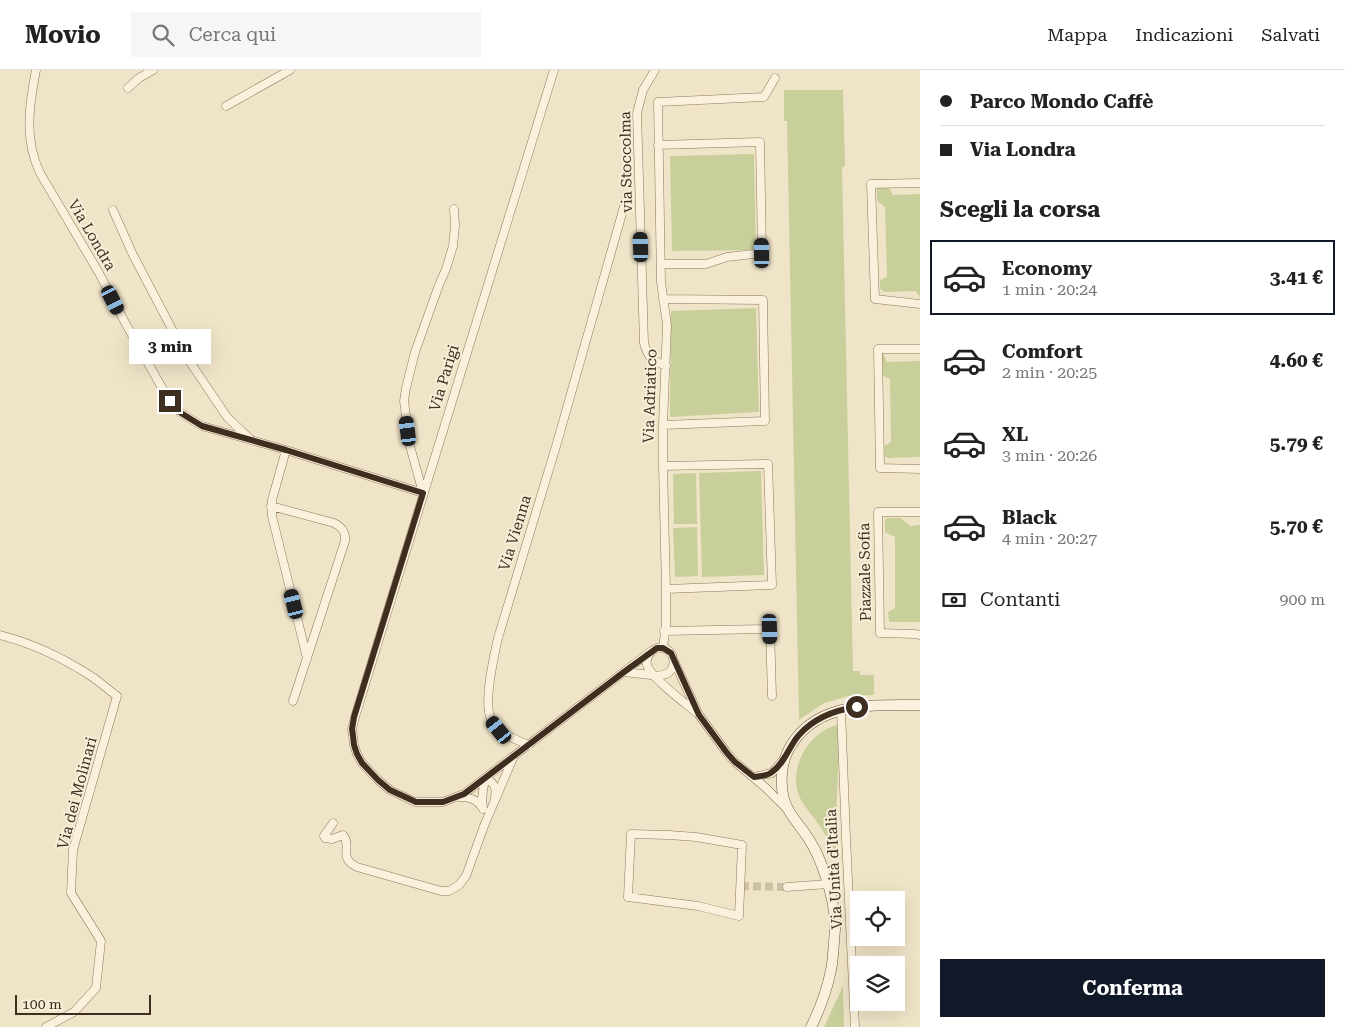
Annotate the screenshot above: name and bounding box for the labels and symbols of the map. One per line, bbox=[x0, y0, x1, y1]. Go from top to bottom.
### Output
street label: via Stoccolma bbox=[616, 111, 636, 213]
street label: Via Londra bbox=[64, 196, 120, 274]
car bbox=[632, 232, 649, 262]
car bbox=[754, 238, 769, 268]
car bbox=[99, 283, 126, 317]
callout: 3 min bbox=[129, 328, 211, 364]
street label: Via Parigi bbox=[425, 342, 463, 414]
street label: Via Adriatico bbox=[639, 349, 661, 443]
route end bbox=[159, 390, 181, 412]
car bbox=[398, 415, 417, 447]
street label: Via Vienna bbox=[495, 493, 535, 573]
street label: Piazzale Sofia bbox=[855, 523, 875, 621]
car bbox=[283, 588, 304, 620]
car bbox=[761, 614, 778, 644]
route start bbox=[846, 696, 868, 718]
car bbox=[483, 714, 514, 746]
street label: Via dei Molinari bbox=[53, 735, 101, 851]
street label: Via Unità d'Italia bbox=[822, 808, 846, 930]
scale bar bbox=[15, 992, 151, 1015]

